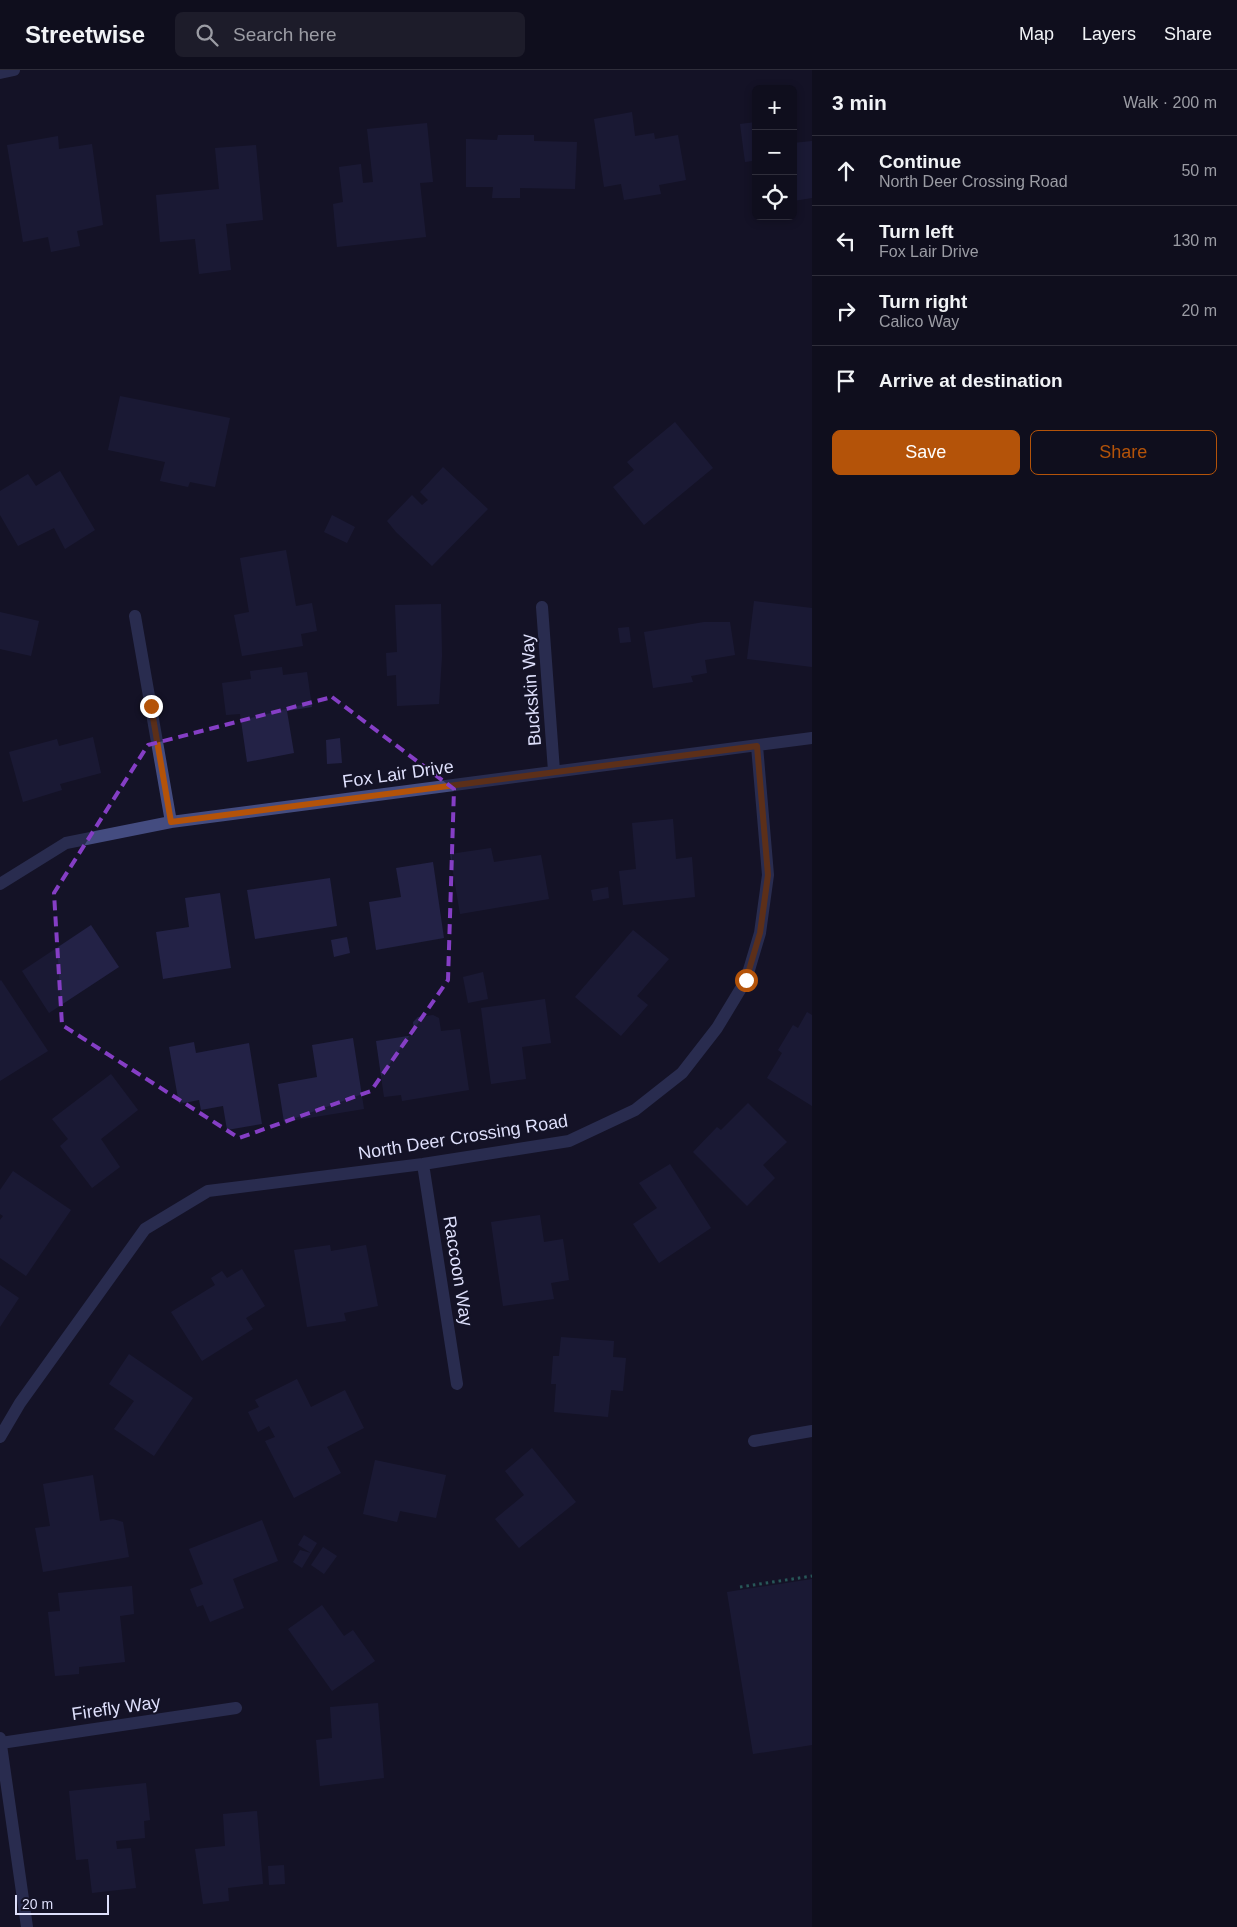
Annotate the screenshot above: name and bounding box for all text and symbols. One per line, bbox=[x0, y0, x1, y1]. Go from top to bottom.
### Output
search box bbox=[175, 12, 525, 57]
text: Streetwise bbox=[25, 21, 145, 48]
icon: search bbox=[193, 21, 221, 49]
text: Search here bbox=[233, 24, 337, 45]
text: Map bbox=[1019, 24, 1054, 44]
text: Layers bbox=[1082, 24, 1136, 44]
text: Share bbox=[1164, 24, 1212, 44]
map controls bbox=[752, 85, 797, 220]
button: + bbox=[752, 85, 797, 130]
text: 3 min bbox=[832, 91, 887, 114]
text: Walk · 200 m bbox=[1123, 94, 1217, 111]
button: − bbox=[752, 130, 797, 175]
text: Continue bbox=[879, 151, 961, 172]
icon: ahead bbox=[832, 157, 860, 185]
text: 50 m bbox=[1181, 162, 1217, 179]
text: North Deer Crossing Road bbox=[879, 173, 1068, 190]
button: locate bbox=[752, 175, 797, 220]
text: Turn left bbox=[879, 221, 954, 242]
icon: left bbox=[832, 227, 860, 255]
text: 130 m bbox=[1173, 232, 1217, 249]
text: Fox Lair Drive bbox=[879, 243, 979, 260]
text: Turn right bbox=[879, 291, 967, 312]
icon: right bbox=[832, 297, 860, 325]
text: 20 m bbox=[1181, 302, 1217, 319]
text: Calico Way bbox=[879, 313, 959, 330]
icon: arrive bbox=[832, 367, 860, 395]
text: Arrive at destination bbox=[879, 370, 1063, 391]
button: Save bbox=[832, 430, 1020, 475]
button: Share bbox=[1030, 430, 1217, 475]
street label: Buckskin Way bbox=[517, 633, 545, 747]
route end bbox=[140, 695, 163, 718]
street label: Fox Lair Drive bbox=[341, 756, 455, 792]
route start bbox=[735, 969, 758, 992]
street label: North Deer Crossing Road bbox=[357, 1111, 569, 1163]
street label: Raccoon Way bbox=[439, 1214, 477, 1328]
street label: Firefly Way bbox=[70, 1692, 162, 1724]
scale bar bbox=[15, 1892, 109, 1915]
text: 20 m bbox=[22, 1896, 53, 1912]

